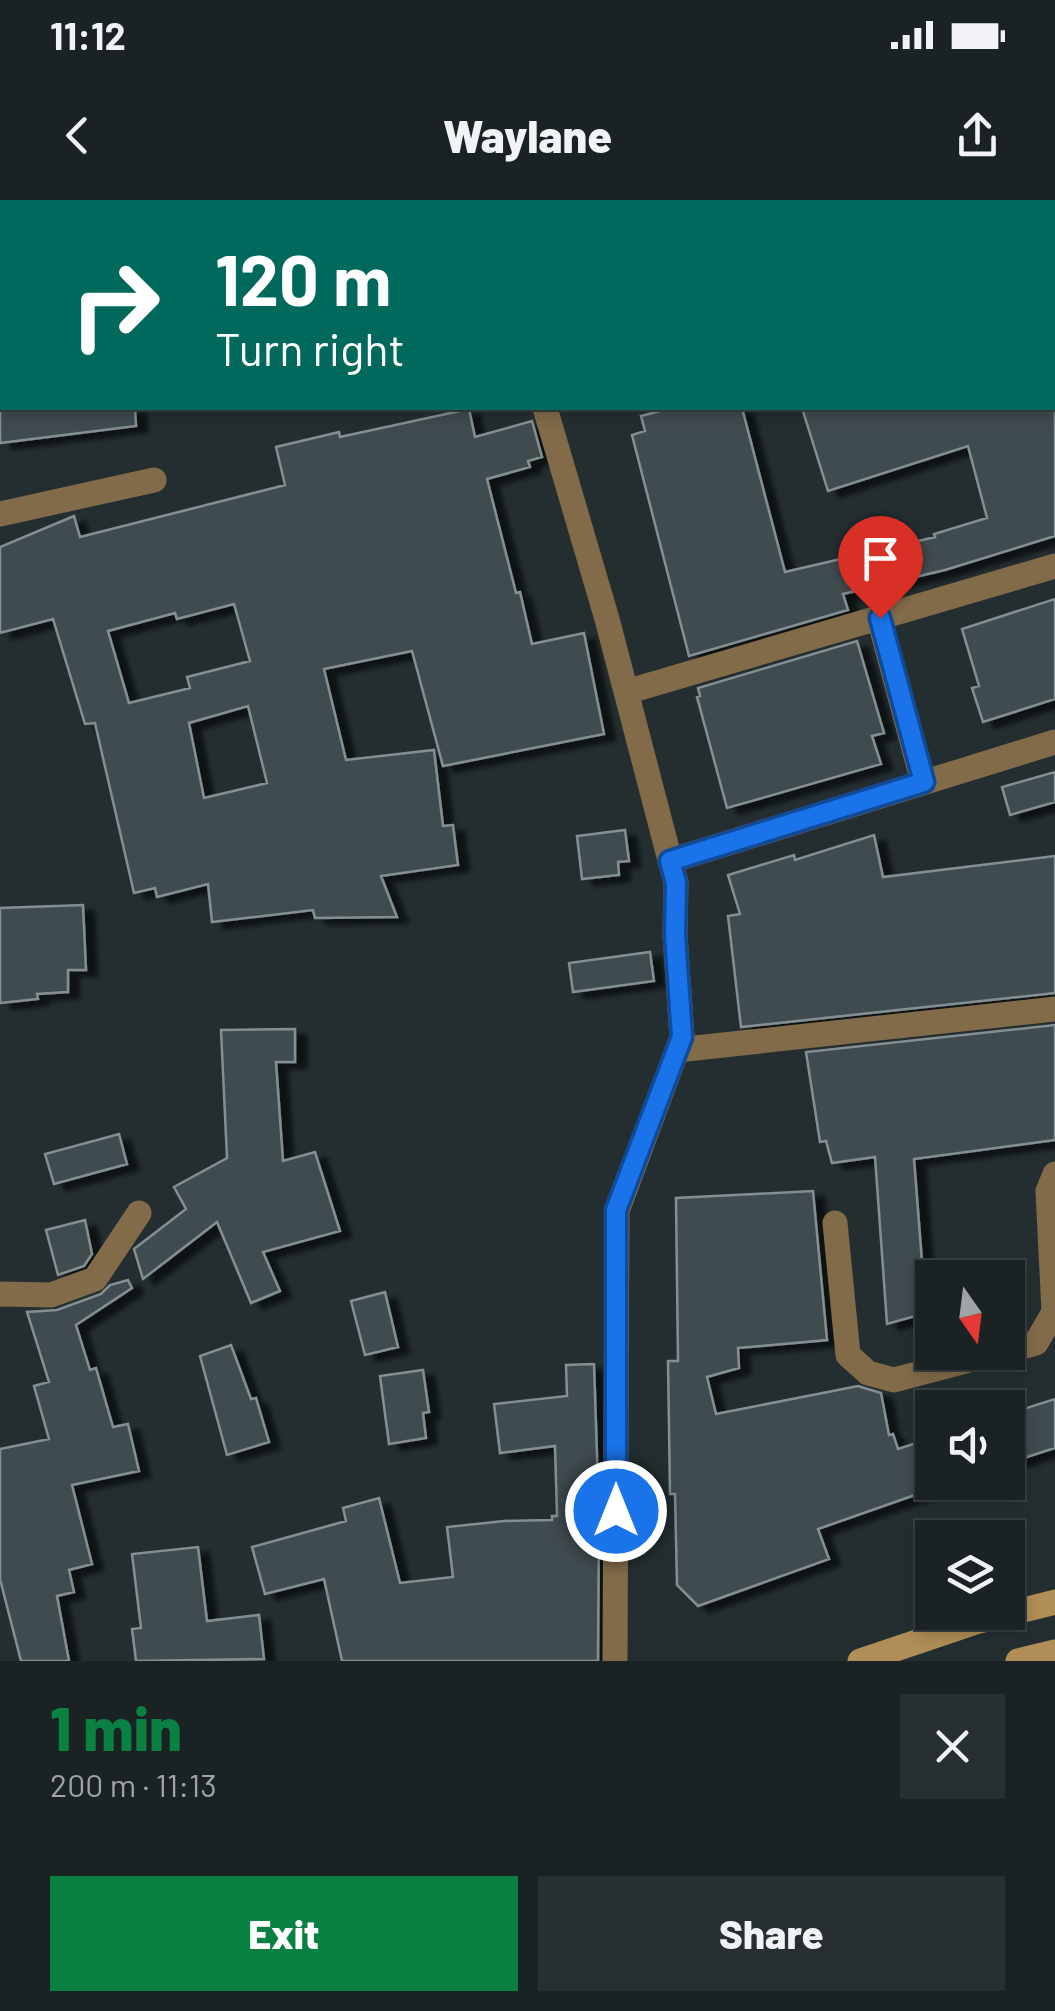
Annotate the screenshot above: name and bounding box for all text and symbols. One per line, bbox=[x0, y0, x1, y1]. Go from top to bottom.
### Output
text: 11:12 bbox=[50, 12, 126, 58]
icon: back bbox=[50, 108, 105, 163]
text: Waylane bbox=[443, 108, 612, 162]
icon: share bbox=[950, 108, 1005, 163]
text: 120 m bbox=[215, 236, 391, 320]
icon: right bbox=[50, 240, 180, 370]
text: Turn right bbox=[215, 321, 405, 375]
pin bbox=[838, 516, 923, 619]
icon: arrive bbox=[853, 531, 908, 586]
north arrow bbox=[915, 1260, 1025, 1370]
map controls bbox=[915, 1260, 1025, 1630]
button: sound bbox=[915, 1390, 1025, 1500]
position arrow bbox=[564, 1459, 668, 1563]
button: layers bbox=[915, 1520, 1025, 1630]
text: 1 min bbox=[50, 1691, 182, 1763]
button: close bbox=[900, 1694, 1005, 1799]
text: 200 m · 11:13 bbox=[50, 1765, 217, 1803]
button: Exit bbox=[50, 1876, 518, 1991]
button: Share bbox=[538, 1876, 1005, 1991]

